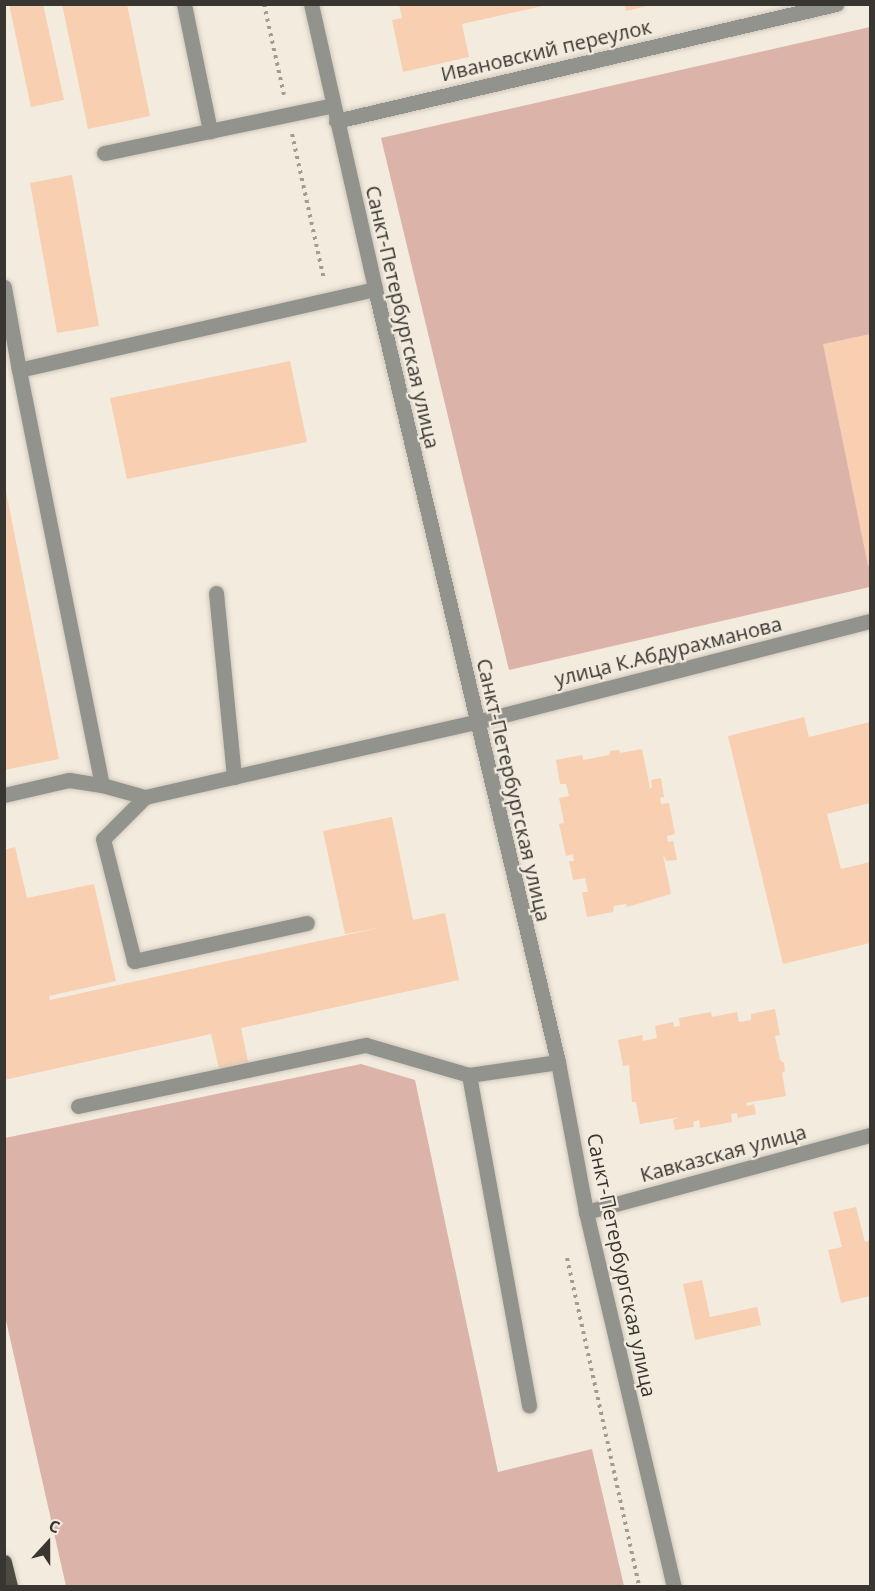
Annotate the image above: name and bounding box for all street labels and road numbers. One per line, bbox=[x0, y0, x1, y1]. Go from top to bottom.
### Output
street label: Ивановский переулок bbox=[438, 14, 654, 86]
street label: Санкт-Петербургская улица bbox=[361, 183, 445, 451]
street label: улица К.Абдурахманова bbox=[552, 611, 784, 691]
street label: Санкт-Петербургская улица bbox=[472, 656, 556, 924]
street label: Кавказская улица bbox=[637, 1119, 809, 1187]
street label: Санкт-Петербургская улица bbox=[582, 1131, 662, 1399]

